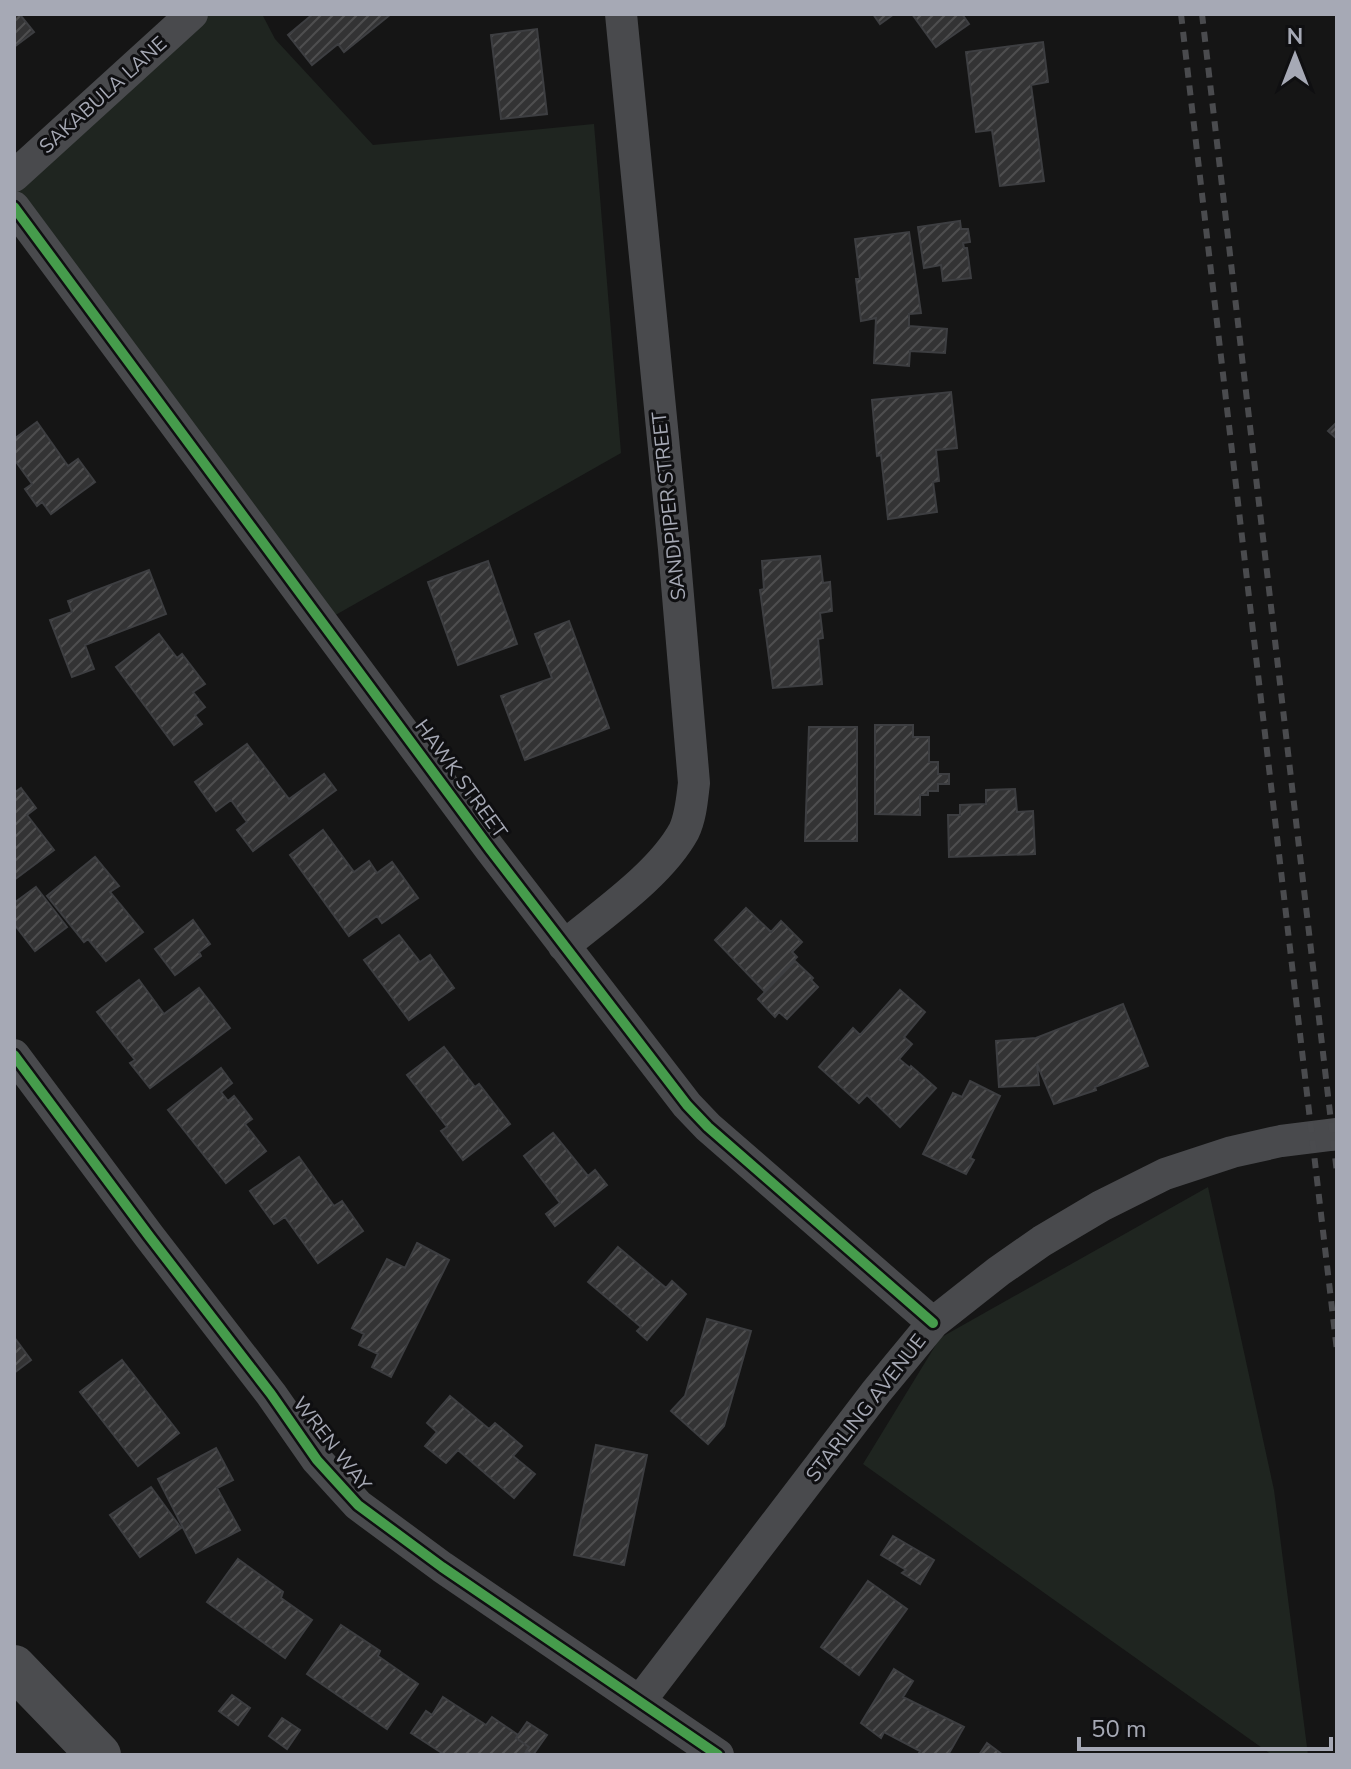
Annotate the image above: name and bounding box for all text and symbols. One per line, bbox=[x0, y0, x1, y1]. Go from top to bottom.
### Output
north arrow bbox=[1255, 16, 1335, 96]
text: N bbox=[1287, 22, 1303, 52]
street label: SAKABULA LANE bbox=[33, 30, 173, 160]
street label: SANDPIPER STREET bbox=[646, 410, 692, 602]
street label: HAWK STREET bbox=[409, 714, 513, 844]
street label: STARLING AVENUE bbox=[800, 1328, 932, 1488]
street label: WREN WAY bbox=[287, 1391, 378, 1498]
scale bar bbox=[1079, 1701, 1331, 1751]
text: 50 m bbox=[1091, 1713, 1147, 1745]

